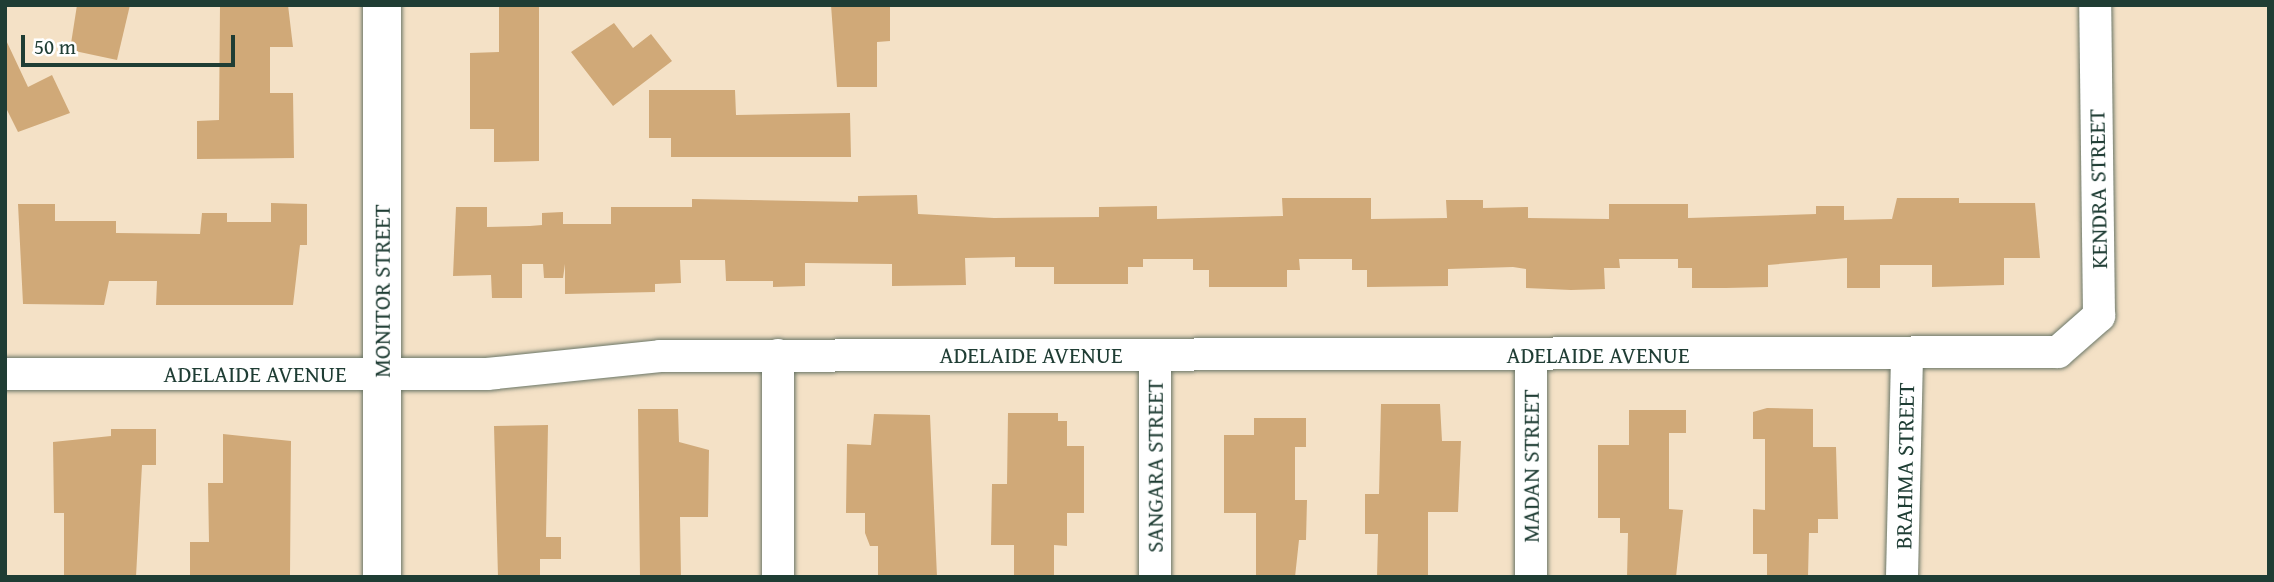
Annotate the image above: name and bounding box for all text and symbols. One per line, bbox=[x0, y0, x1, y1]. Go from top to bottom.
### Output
scale bar bbox=[24, 21, 238, 65]
text: 50 m bbox=[34, 31, 76, 62]
street label: KENDRA STREET bbox=[2083, 109, 2113, 269]
street label: MONITOR STREET bbox=[368, 204, 396, 378]
street label: ADELAIDE AVENUE bbox=[939, 341, 1123, 369]
street label: ADELAIDE AVENUE bbox=[1506, 341, 1690, 369]
street label: ADELAIDE AVENUE bbox=[163, 360, 347, 388]
street label: SANGARA STREET bbox=[1141, 379, 1169, 553]
street label: BRAHMA STREET bbox=[1890, 382, 1920, 550]
street label: MADAN STREET bbox=[1517, 389, 1545, 543]

